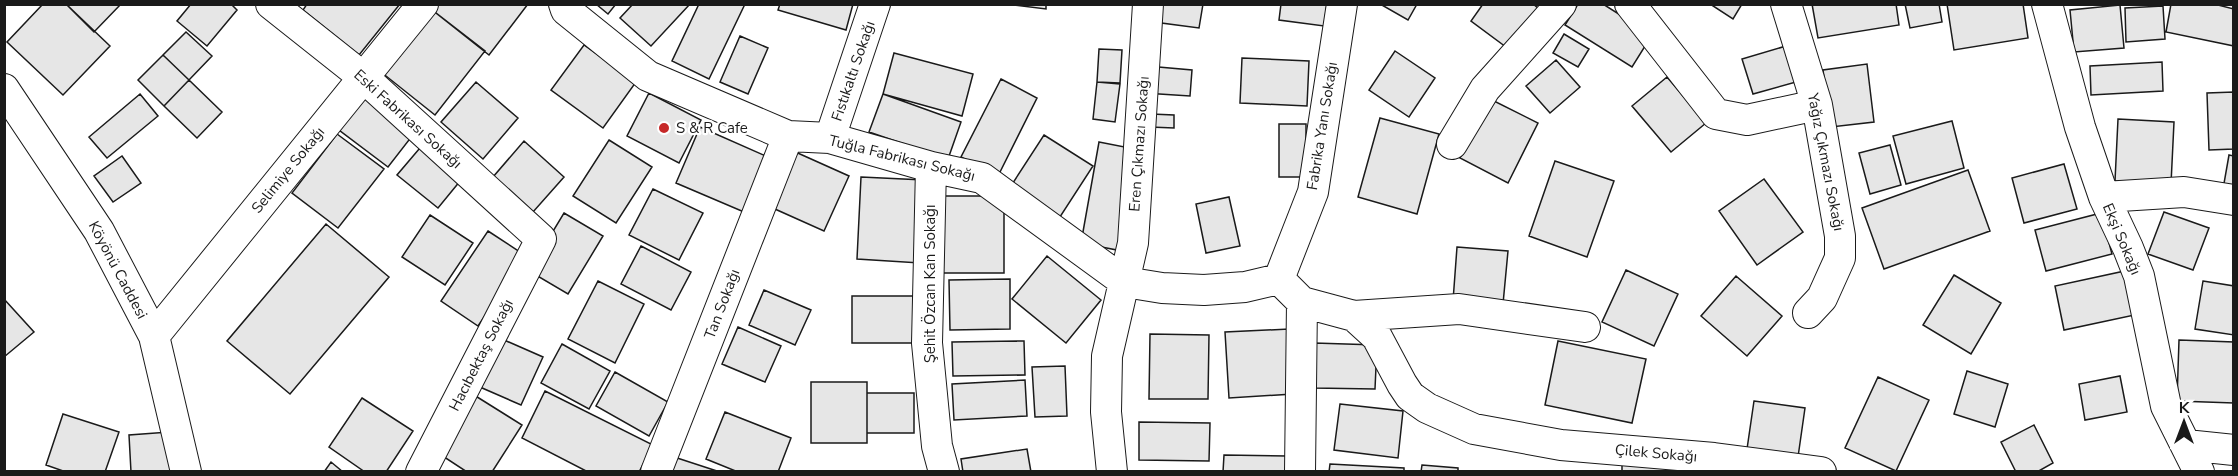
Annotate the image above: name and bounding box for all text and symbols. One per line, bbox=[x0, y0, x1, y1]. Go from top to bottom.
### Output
street label: Fıstıkaltı Sokağı bbox=[826, 18, 880, 124]
street label: Fabrika Yanı Sokağı bbox=[1302, 60, 1342, 192]
street label: Eski Fabrikası Sokağı bbox=[350, 65, 466, 173]
street label: Eren Çıkmazı Sokağı bbox=[1124, 76, 1154, 212]
street label: Yağız Çıkmazı Sokağı bbox=[1803, 90, 1849, 233]
place label: S & R Cafe bbox=[676, 118, 748, 138]
marker: S & R Cafe bbox=[657, 121, 671, 135]
street label: Selimiye Sokağı bbox=[247, 122, 329, 218]
street label: Tuğla Fabrikası Sokağı bbox=[827, 130, 977, 186]
street label: Ekşi Sokağı bbox=[2098, 200, 2146, 278]
street label: Şehit Özcan Kan Sokağı bbox=[920, 205, 940, 363]
street label: Köyönü Caddesi bbox=[84, 218, 152, 322]
street label: Tan Sokağı bbox=[700, 266, 744, 342]
street label: Hacıbektaş Sokağı bbox=[444, 296, 518, 414]
north arrow bbox=[2154, 392, 2214, 452]
text: K bbox=[2179, 397, 2191, 419]
street label: Çilek Sokağı bbox=[1614, 439, 1698, 467]

